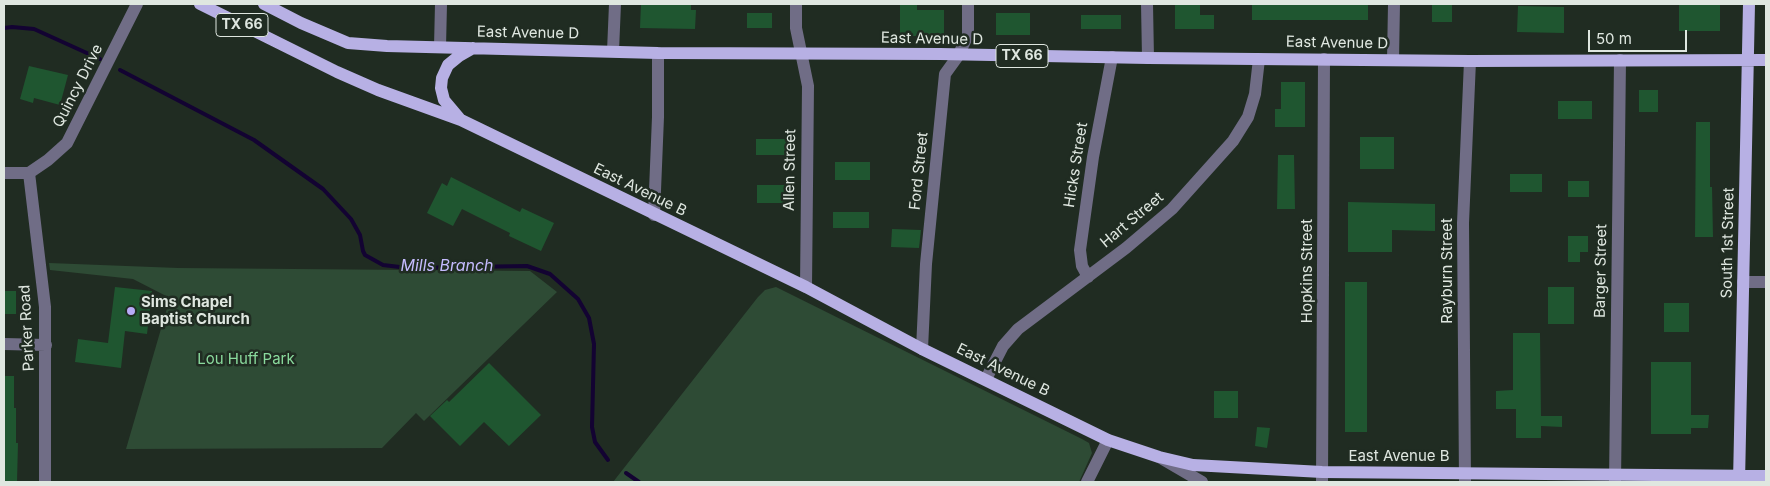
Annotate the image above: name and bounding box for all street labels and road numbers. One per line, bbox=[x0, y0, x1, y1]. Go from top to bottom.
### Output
road number: TX 66 bbox=[216, 14, 268, 36]
street label: East Avenue D bbox=[477, 23, 579, 43]
street label: East Avenue D bbox=[881, 29, 983, 49]
street label: East Avenue D bbox=[1286, 33, 1388, 53]
street label: Quincy Drive bbox=[49, 41, 107, 131]
road number: TX 66 bbox=[996, 44, 1048, 68]
street label: Hicks Street bbox=[1060, 121, 1092, 209]
street label: Allen Street bbox=[780, 129, 800, 211]
street label: Ford Street bbox=[906, 131, 932, 211]
street label: East Avenue B bbox=[591, 160, 689, 220]
street label: South 1st Street bbox=[1718, 187, 1738, 299]
street label: Hart Street bbox=[1097, 188, 1167, 252]
street label: Rayburn Street bbox=[1438, 218, 1456, 324]
street label: Hopkins Street bbox=[1298, 219, 1316, 323]
street label: Barger Street bbox=[1591, 224, 1611, 318]
street label: Parker Road bbox=[16, 284, 38, 372]
street label: East Avenue B bbox=[954, 340, 1052, 400]
street label: East Avenue B bbox=[1348, 447, 1450, 465]

